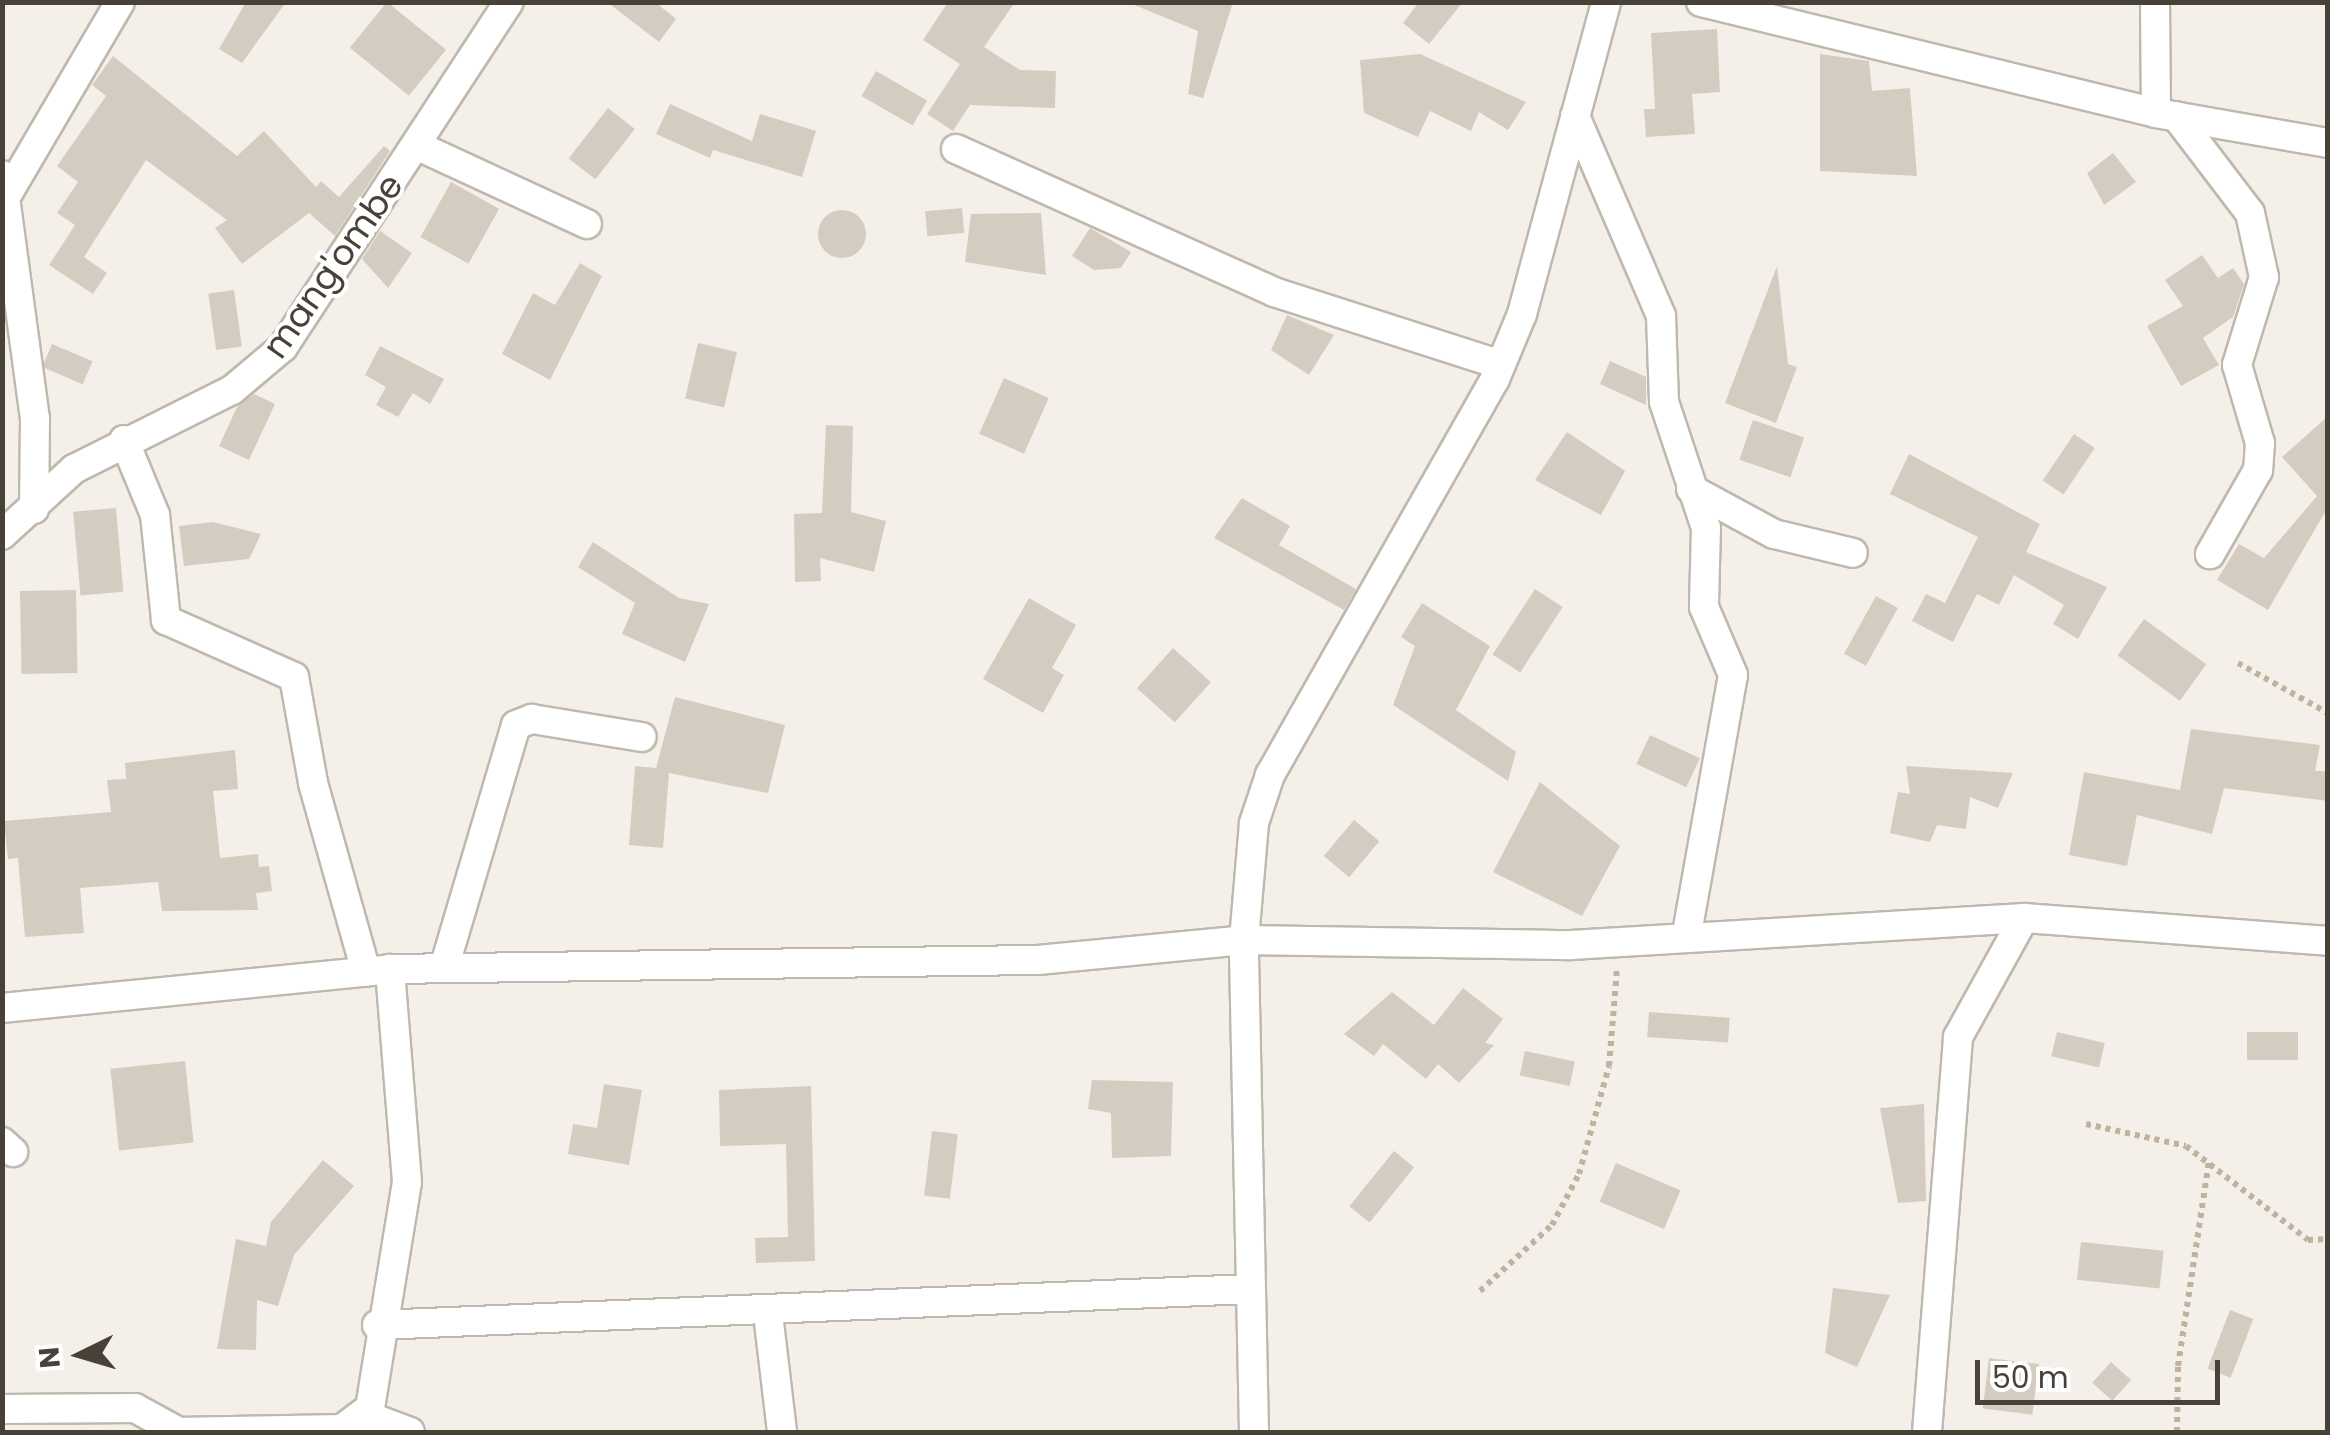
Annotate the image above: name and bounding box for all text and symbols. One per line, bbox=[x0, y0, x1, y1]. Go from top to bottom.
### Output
street label: mang'ombe bbox=[254, 166, 412, 366]
north arrow bbox=[30, 1305, 130, 1405]
scale bar bbox=[1980, 1340, 2225, 1402]
text: N bbox=[29, 1345, 70, 1370]
text: 50 m bbox=[1992, 1356, 2069, 1399]

